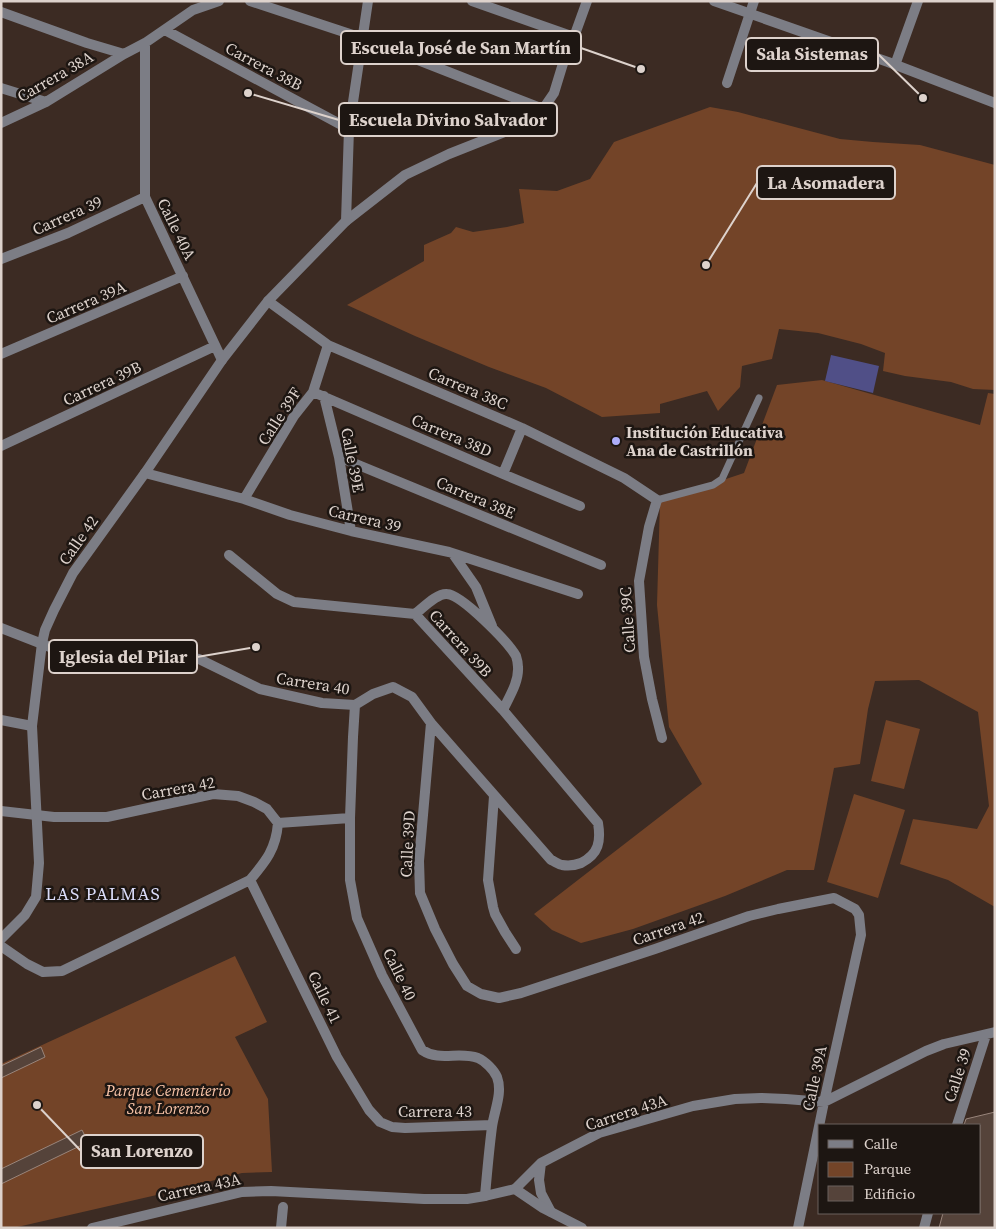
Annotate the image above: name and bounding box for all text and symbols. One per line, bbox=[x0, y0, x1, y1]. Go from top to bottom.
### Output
callout: Escuela José de San Martín bbox=[341, 31, 581, 64]
text: Escuela José de San Martín bbox=[351, 35, 571, 60]
street label: Carrera 38B bbox=[222, 37, 306, 95]
callout: Sala Sistemas bbox=[746, 38, 878, 71]
text: Sala Sistemas bbox=[756, 41, 868, 66]
street label: Carrera 38A bbox=[13, 45, 98, 107]
callout: Escuela Divino Salvador bbox=[339, 103, 557, 136]
text: Escuela Divino Salvador bbox=[349, 107, 548, 132]
callout: La Asomadera bbox=[757, 166, 895, 199]
text: La Asomadera bbox=[767, 170, 885, 195]
street label: Carrera 39 bbox=[29, 190, 105, 240]
street label: Calle 40A bbox=[153, 194, 202, 264]
street label: Carrera 39A bbox=[43, 275, 130, 329]
street label: Carrera 39B bbox=[59, 355, 145, 411]
street label: Carrera 38C bbox=[425, 361, 511, 415]
street label: Calle 39F bbox=[252, 383, 306, 449]
street label: Carrera 38D bbox=[408, 408, 496, 462]
place label: Institución Educativa Ana de Castrillón bbox=[626, 421, 784, 461]
street label: Calle 39E bbox=[336, 426, 370, 495]
marker: Institución Educativa Ana de Castrillón bbox=[610, 435, 622, 447]
street label: Carrera 38E bbox=[433, 471, 519, 524]
street label: Carrera 39 bbox=[326, 499, 404, 537]
street label: Calle 42 bbox=[53, 511, 103, 569]
street label: Calle 39C bbox=[614, 586, 640, 654]
street label: Carrera 39B bbox=[425, 604, 497, 682]
callout: Iglesia del Pilar bbox=[49, 640, 197, 673]
text: Iglesia del Pilar bbox=[59, 644, 188, 669]
street label: Carrera 40 bbox=[275, 666, 351, 700]
street label: Carrera 42 bbox=[140, 771, 216, 805]
street label: Calle 39D bbox=[394, 810, 420, 878]
district label: LAS PALMAS bbox=[45, 881, 161, 906]
street label: Carrera 42 bbox=[629, 906, 707, 950]
street label: Calle 40 bbox=[378, 944, 422, 1004]
street label: Calle 41 bbox=[303, 967, 347, 1027]
street label: Calle 39A bbox=[796, 1043, 832, 1113]
street label: Calle 39 bbox=[938, 1045, 976, 1105]
park label: Parque Cementerio San Lorenzo bbox=[104, 1079, 231, 1119]
street label: Carrera 43A bbox=[582, 1088, 670, 1136]
street label: Carrera 43 bbox=[398, 1100, 472, 1122]
legend bbox=[818, 1124, 981, 1214]
text: Calle bbox=[864, 1133, 898, 1154]
callout: San Lorenzo bbox=[81, 1135, 203, 1168]
text: San Lorenzo bbox=[91, 1138, 193, 1163]
text: Parque bbox=[864, 1158, 912, 1179]
street label: Carrera 43A bbox=[155, 1167, 243, 1207]
text: Edificio bbox=[864, 1183, 915, 1204]

